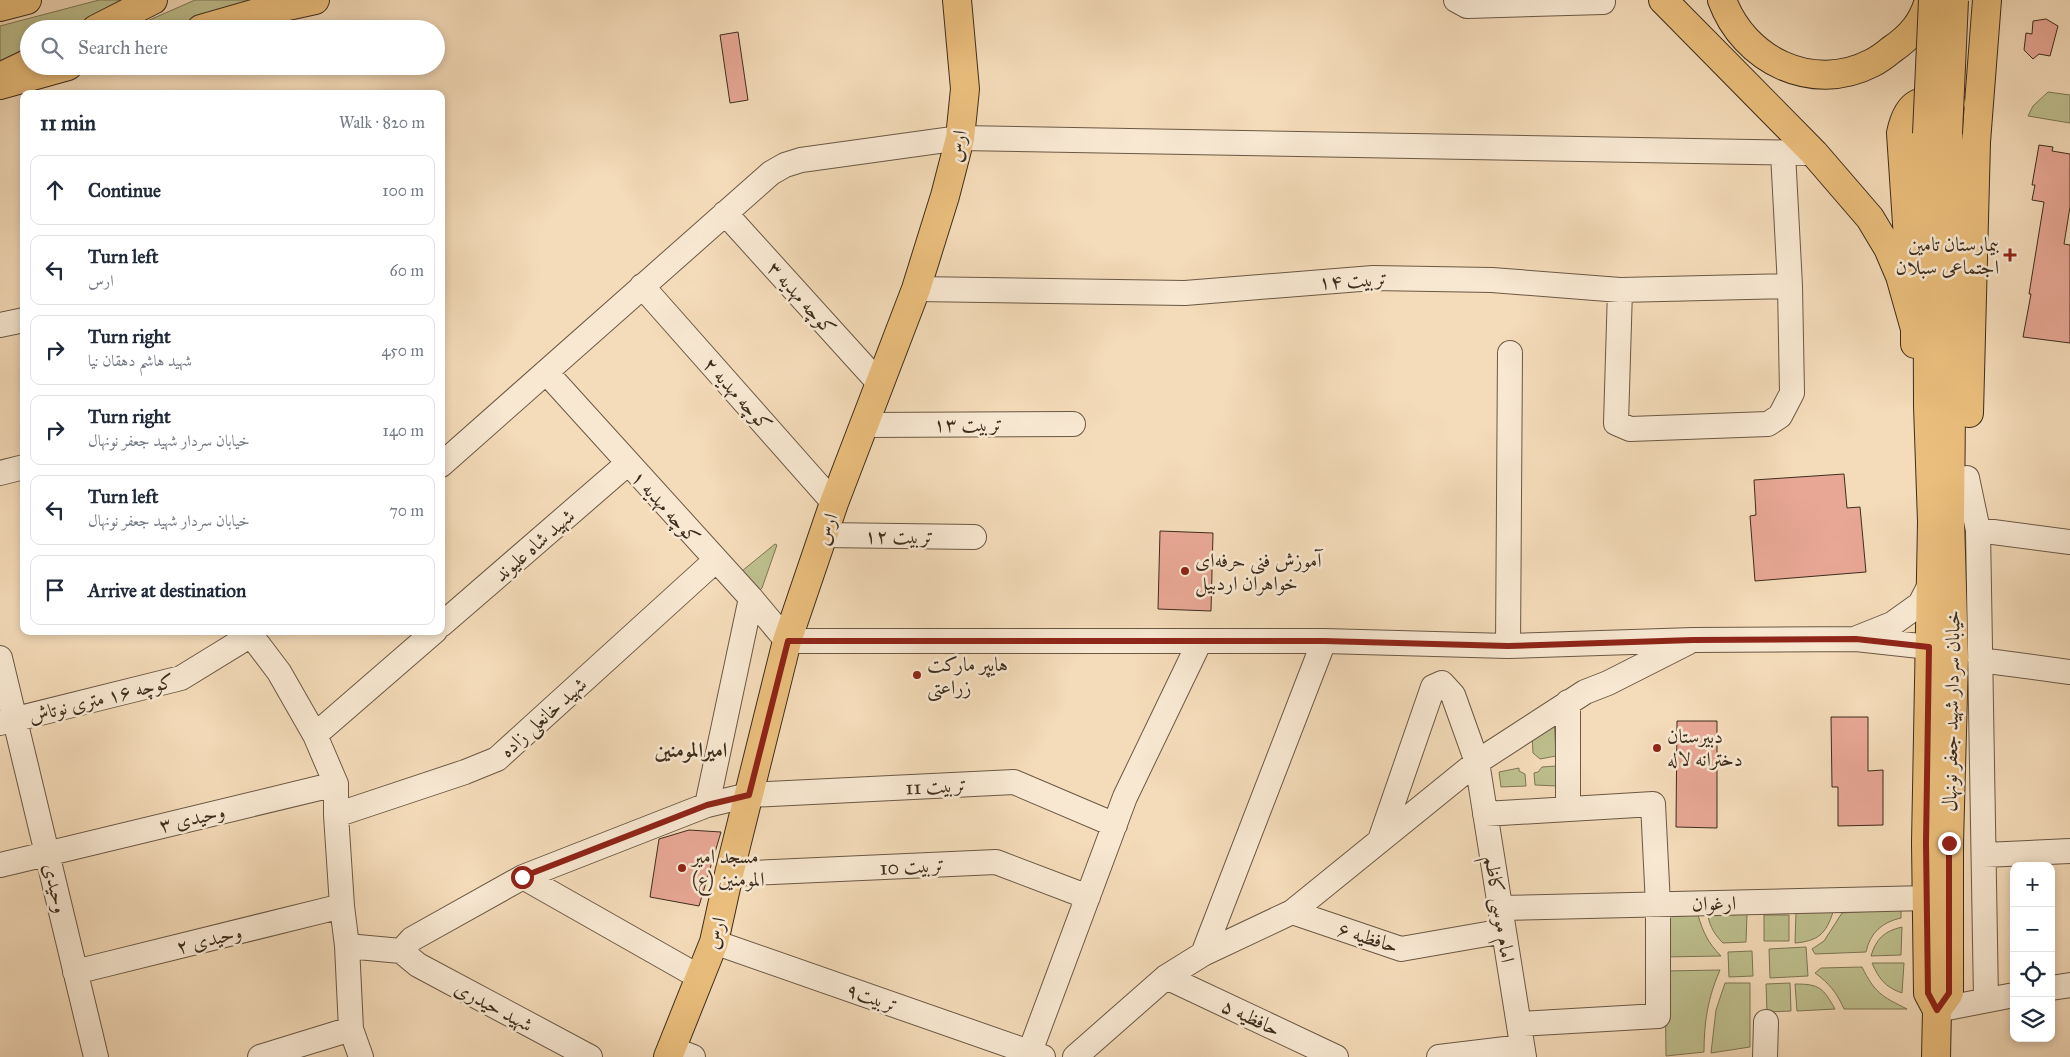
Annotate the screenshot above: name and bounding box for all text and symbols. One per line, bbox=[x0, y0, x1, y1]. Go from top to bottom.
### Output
search box bbox=[20, 20, 445, 75]
icon: search bbox=[38, 34, 66, 62]
text: Search here bbox=[78, 36, 168, 59]
text: 11 min bbox=[40, 110, 96, 136]
text: Walk · 820 m bbox=[339, 113, 425, 132]
street label: ارس bbox=[942, 128, 972, 164]
icon: ahead bbox=[41, 176, 69, 204]
text: Continue bbox=[88, 179, 161, 202]
text: 100 m bbox=[382, 181, 424, 200]
place label: بیمارستان تامین اجتماعی سبلان bbox=[1896, 232, 2000, 279]
text: Turn left bbox=[88, 245, 158, 268]
marker: بیمارستان تامین اجتماعی سبلان bbox=[2003, 248, 2017, 262]
icon: left bbox=[41, 256, 69, 284]
street label: کوچه مهدیه ۳ bbox=[761, 256, 842, 341]
text: 60 m bbox=[390, 261, 424, 280]
street label: تربیت ۱۴ bbox=[1318, 266, 1388, 294]
text: ارس bbox=[88, 271, 114, 290]
text: Turn right bbox=[88, 325, 171, 348]
icon: right bbox=[41, 336, 69, 364]
text: 450 m bbox=[381, 341, 424, 360]
text: شهید هاشم دهقان نیا bbox=[88, 351, 192, 370]
street label: کوچه مهدیه ۲ bbox=[697, 352, 778, 437]
text: Turn right bbox=[88, 405, 171, 428]
street label: تربیت ۱۳ bbox=[934, 412, 1002, 436]
icon: right bbox=[41, 416, 69, 444]
text: 140 m bbox=[383, 421, 424, 440]
text: خیابان سردار شهید جعفر نونهال bbox=[88, 431, 250, 450]
street label: کوچه مهدیه ۱ bbox=[625, 465, 706, 550]
text: Turn left bbox=[88, 485, 158, 508]
icon: left bbox=[41, 496, 69, 524]
text: 70 m bbox=[389, 501, 424, 520]
street label: شهید شاه علیوند bbox=[489, 504, 580, 587]
street label: ارس bbox=[809, 510, 843, 548]
text: خیابان سردار شهید جعفر نونهال bbox=[88, 511, 250, 530]
street label: تربیت ۱۲ bbox=[864, 523, 934, 549]
place label: آموزش فنی حرفه‌ای خواهران اردبیل bbox=[1195, 548, 1324, 598]
marker: آموزش فنی حرفه‌ای خواهران اردبیل bbox=[1179, 565, 1191, 577]
icon: arrive bbox=[41, 576, 69, 604]
text: Arrive at destination bbox=[88, 579, 246, 602]
street label: خیابان سردار شهید جعفر نونهال bbox=[1937, 610, 1967, 812]
place label: هایپر مارکت زراعتی bbox=[927, 652, 1008, 702]
street label: کوچه ۱۶ متری نوتاش bbox=[26, 668, 177, 730]
marker: هایپر مارکت زراعتی bbox=[911, 669, 923, 681]
street label: شهید خانعلی زاده bbox=[495, 672, 593, 765]
place label: دبیرستان دخترانه لاله bbox=[1667, 724, 1743, 771]
district label: امیرالمومنین bbox=[655, 737, 727, 763]
marker: دبیرستان دخترانه لاله bbox=[1651, 742, 1663, 754]
street label: تربیت 11 bbox=[905, 772, 967, 800]
street label: وحیدی ۳ bbox=[157, 799, 227, 837]
route end bbox=[1938, 832, 1961, 855]
place label: مسجد امیر المومنین (ع) bbox=[690, 844, 764, 897]
street label: تربیت 10 bbox=[879, 852, 945, 880]
street label: امام موسی کاظم bbox=[1473, 854, 1520, 965]
street label: وحیدی bbox=[39, 861, 73, 915]
marker: مسجد امیر المومنین (ع) bbox=[676, 862, 688, 874]
map controls bbox=[2010, 862, 2055, 1042]
button: + bbox=[2010, 862, 2055, 907]
route start bbox=[511, 866, 534, 889]
street label: ارغوان bbox=[1692, 891, 1736, 916]
button: − bbox=[2010, 907, 2055, 952]
street label: ارس bbox=[699, 914, 731, 952]
street label: حافظیه ۶ bbox=[1335, 916, 1401, 958]
street label: وحیدی ۲ bbox=[174, 919, 244, 959]
button: locate bbox=[2010, 952, 2055, 997]
street label: شهید حیدری bbox=[450, 975, 537, 1038]
street label: تربیت۹ bbox=[843, 977, 901, 1017]
street label: حافظیه ۵ bbox=[1218, 993, 1284, 1041]
button: layers bbox=[2010, 997, 2055, 1042]

